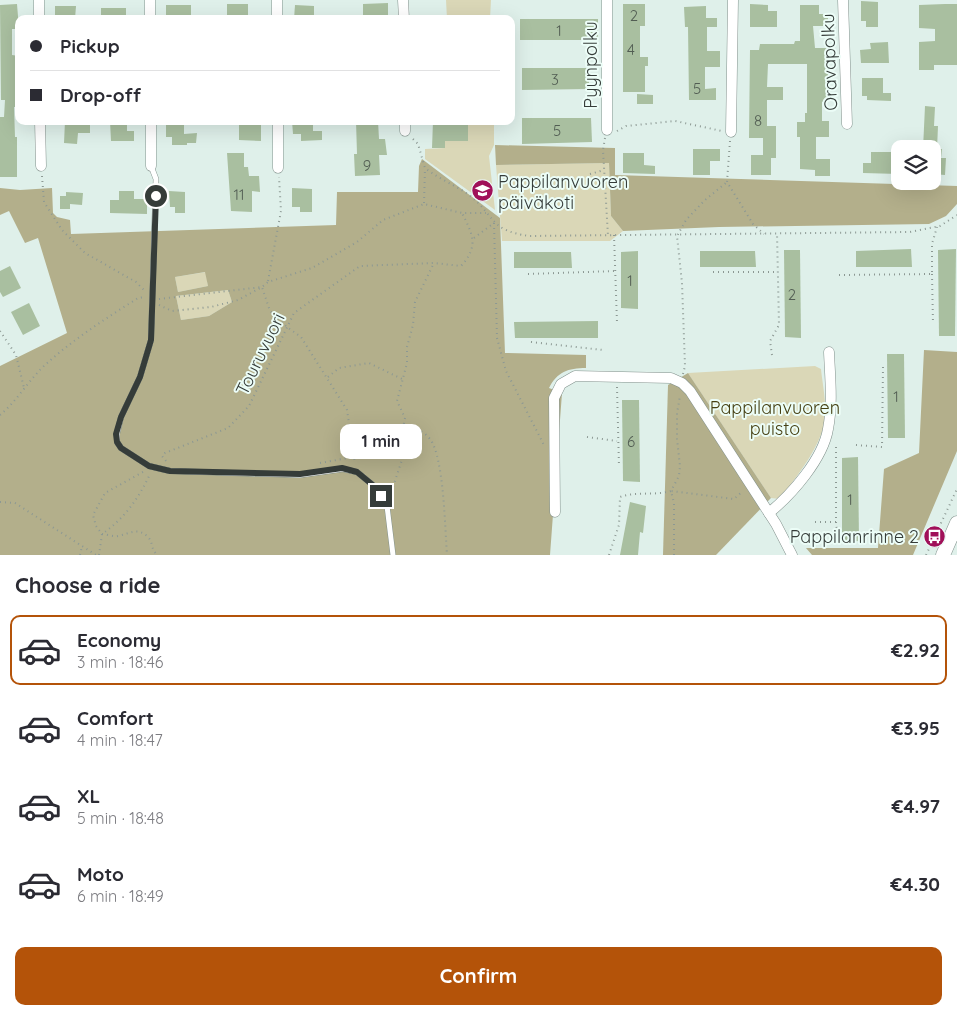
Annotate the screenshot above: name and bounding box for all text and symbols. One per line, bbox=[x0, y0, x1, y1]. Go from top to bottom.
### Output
house number: 2 bbox=[630, 6, 638, 25]
street label: Oravapolku bbox=[816, 13, 842, 111]
house number: 1 bbox=[556, 21, 562, 40]
street label: Pyynpolku bbox=[579, 21, 602, 109]
text: Pickup bbox=[60, 34, 120, 58]
house number: 4 bbox=[627, 40, 635, 59]
house number: 3 bbox=[551, 70, 559, 89]
house number: 5 bbox=[693, 79, 701, 98]
text: Drop-off bbox=[60, 83, 141, 107]
house number: 8 bbox=[754, 111, 762, 130]
house number: 5 bbox=[553, 121, 561, 140]
map controls bbox=[891, 140, 941, 190]
button: layers bbox=[891, 140, 941, 190]
house number: 9 bbox=[363, 156, 371, 175]
place label: Pappilanvuoren päiväkoti bbox=[498, 170, 628, 214]
school or university icon: Pappilanvuoren päiväkoti bbox=[470, 179, 494, 203]
route start bbox=[145, 185, 167, 207]
house number: 11 bbox=[233, 185, 245, 204]
house number: 1 bbox=[627, 271, 633, 290]
house number: 2 bbox=[788, 285, 796, 304]
street label: Touruvuori bbox=[230, 309, 290, 399]
house number: 1 bbox=[893, 387, 899, 406]
park label: Pappilanvuoren puisto bbox=[710, 396, 840, 440]
callout: 1 min bbox=[340, 424, 422, 458]
text: 1 min bbox=[362, 431, 400, 451]
house number: 6 bbox=[627, 432, 635, 451]
route end bbox=[370, 485, 392, 507]
house number: 1 bbox=[847, 490, 853, 509]
bus stop icon: Pappilanrinne 2 bbox=[923, 524, 947, 548]
place label: Pappilanrinne 2 bbox=[790, 525, 919, 548]
text: Choose a ride bbox=[15, 571, 160, 599]
icon: car bbox=[17, 628, 62, 673]
text: Economy bbox=[77, 628, 161, 652]
text: €2.92 bbox=[891, 638, 940, 662]
text: 3 min · 18:46 bbox=[77, 652, 163, 672]
icon: car bbox=[17, 706, 62, 751]
text: Comfort bbox=[77, 706, 154, 730]
text: €3.95 bbox=[891, 716, 940, 740]
text: 4 min · 18:47 bbox=[77, 730, 163, 750]
icon: car bbox=[17, 784, 62, 829]
text: XL bbox=[77, 784, 100, 808]
text: €4.97 bbox=[892, 794, 940, 818]
text: 5 min · 18:48 bbox=[77, 808, 164, 828]
icon: car bbox=[17, 862, 62, 907]
text: Moto bbox=[77, 862, 124, 886]
text: €4.30 bbox=[890, 872, 940, 896]
text: 6 min · 18:49 bbox=[77, 886, 164, 906]
button: Confirm bbox=[15, 947, 942, 1005]

